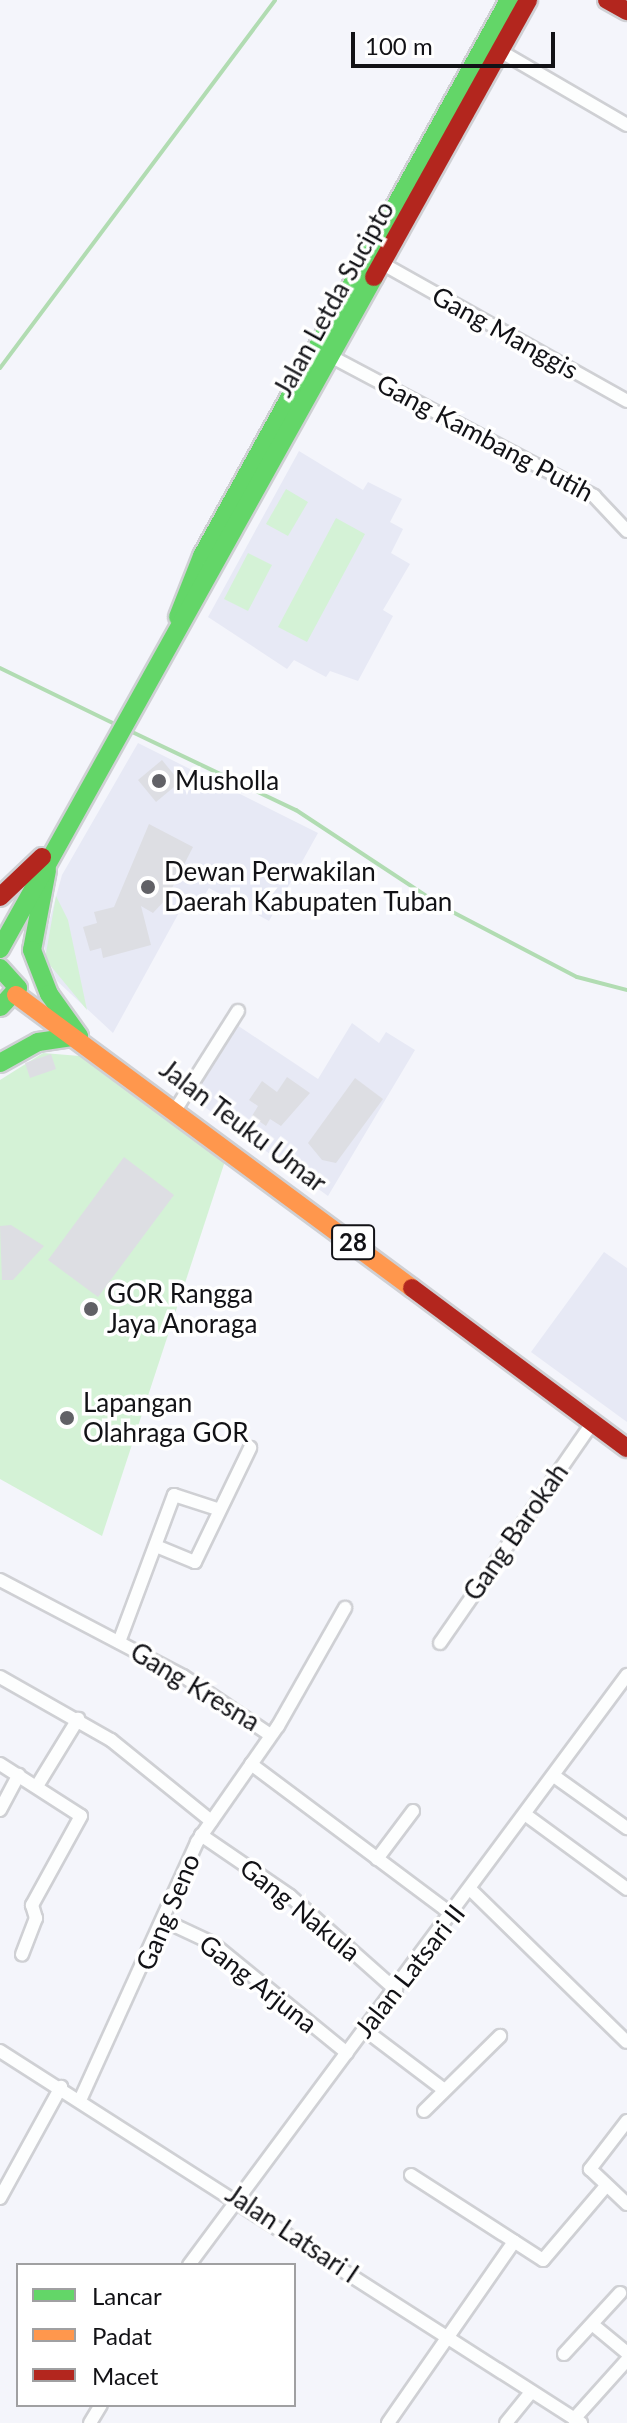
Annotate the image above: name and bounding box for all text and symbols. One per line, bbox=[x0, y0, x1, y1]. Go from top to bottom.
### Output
scale bar bbox=[355, 16, 559, 66]
text: 100 m bbox=[365, 31, 433, 60]
street label: Jalan Letda Sucipto bbox=[267, 196, 401, 402]
street label: Gang Manggis bbox=[427, 280, 583, 386]
street label: Gang Kambang Putih bbox=[371, 368, 599, 508]
place label: Musholla bbox=[175, 765, 279, 797]
marker: Musholla bbox=[150, 772, 168, 790]
place label: Dewan Perwakilan Daerah Kabupaten Tuban bbox=[164, 856, 453, 918]
marker: Dewan Perwakilan Daerah Kabupaten Tuban bbox=[139, 878, 157, 896]
street label: Jalan Teuku Umar bbox=[153, 1053, 333, 1199]
road number: 28 bbox=[331, 1222, 375, 1262]
place label: GOR Rangga Jaya Anoraga bbox=[107, 1278, 258, 1340]
marker: GOR Rangga Jaya Anoraga bbox=[82, 1300, 100, 1318]
place label: Lapangan Olahraga GOR bbox=[83, 1387, 249, 1448]
marker: Lapangan Olahraga GOR bbox=[58, 1409, 76, 1427]
street label: Gang Barokah bbox=[457, 1457, 575, 1607]
street label: Gang Kresna bbox=[125, 1636, 265, 1738]
street label: Gang Seno bbox=[130, 1849, 206, 1975]
street label: Gang Nakula bbox=[234, 1852, 366, 1968]
street label: Jalan Latsari II bbox=[348, 1898, 472, 2044]
street label: Gang Arjuna bbox=[193, 1928, 323, 2040]
street label: Jalan Latsari I bbox=[220, 2178, 364, 2290]
legend bbox=[16, 2263, 296, 2407]
text: Lancar bbox=[92, 2281, 162, 2310]
text: Padat bbox=[92, 2321, 152, 2350]
text: Macet bbox=[92, 2361, 158, 2390]

